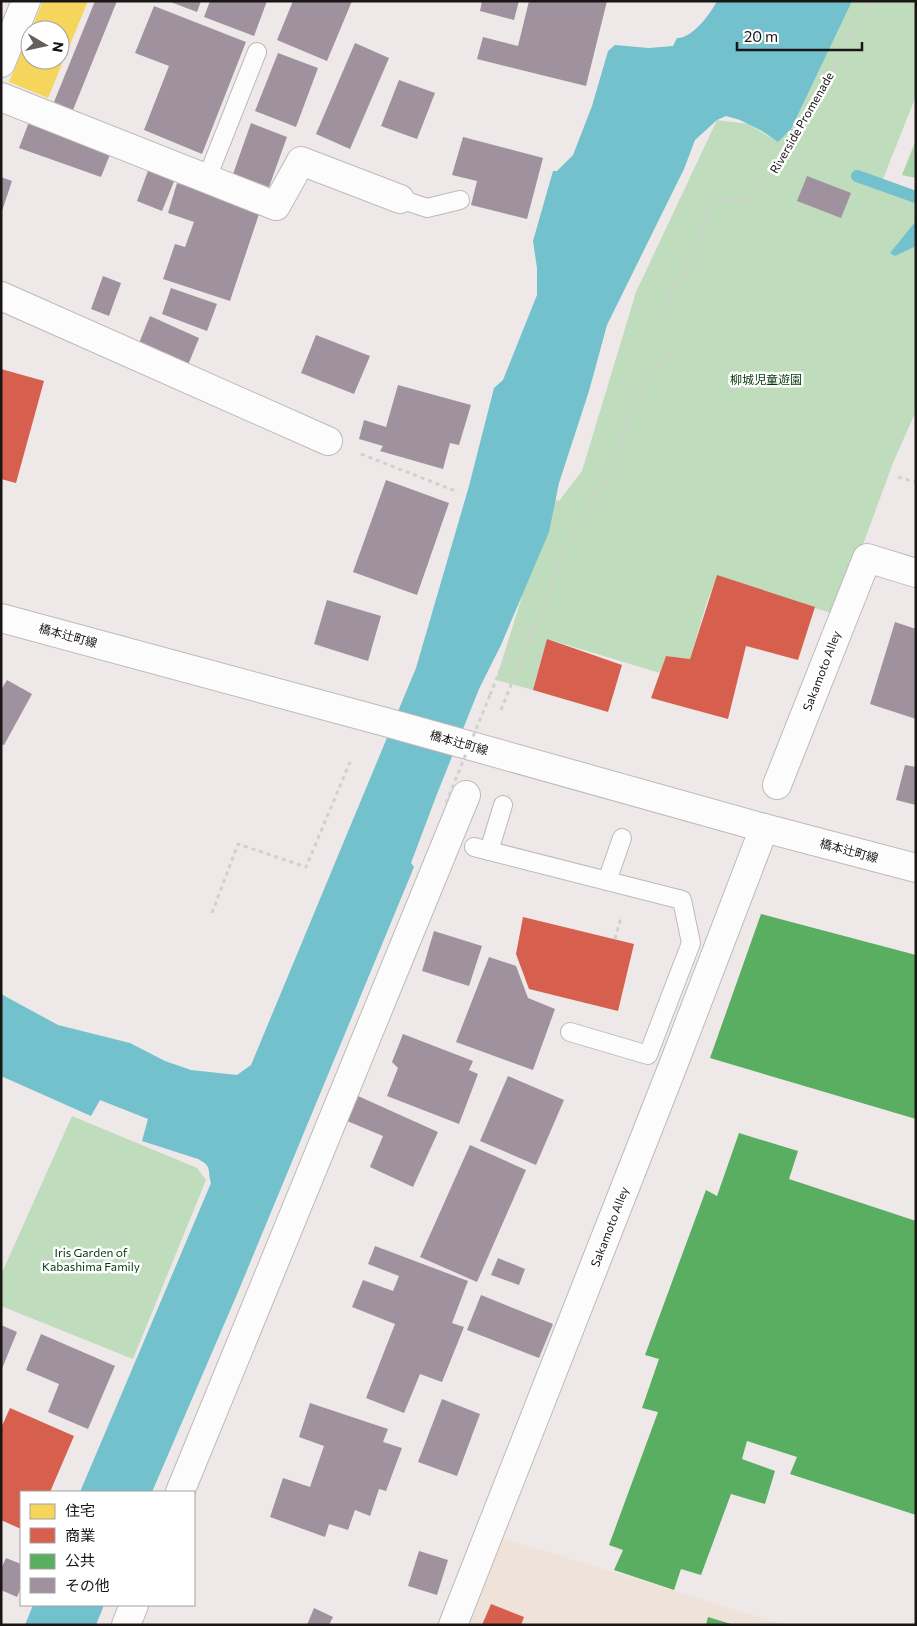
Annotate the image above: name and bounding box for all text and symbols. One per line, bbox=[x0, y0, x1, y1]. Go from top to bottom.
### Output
north arrow bbox=[20, 20, 70, 70]
scale bar bbox=[737, 20, 862, 52]
text: 20 m bbox=[744, 27, 778, 45]
text: N bbox=[49, 41, 68, 54]
street label: Riverside Promenade bbox=[766, 69, 836, 176]
park label: 柳城児童遊園 bbox=[730, 372, 802, 386]
street label: 橋本辻町線 bbox=[37, 621, 99, 650]
street label: Sakamoto Alley bbox=[799, 629, 843, 713]
street label: 橋本辻町線 bbox=[429, 727, 490, 757]
street label: 橋本辻町線 bbox=[818, 836, 880, 865]
street label: Sakamoto Alley bbox=[587, 1185, 631, 1269]
park label: Iris Garden of Kabashima Family bbox=[42, 1245, 140, 1273]
legend bbox=[20, 1491, 195, 1606]
text: 住宅 bbox=[65, 1501, 95, 1519]
text: 商業 bbox=[65, 1526, 95, 1544]
text: 公共 bbox=[65, 1551, 95, 1569]
text: その他 bbox=[65, 1576, 110, 1594]

